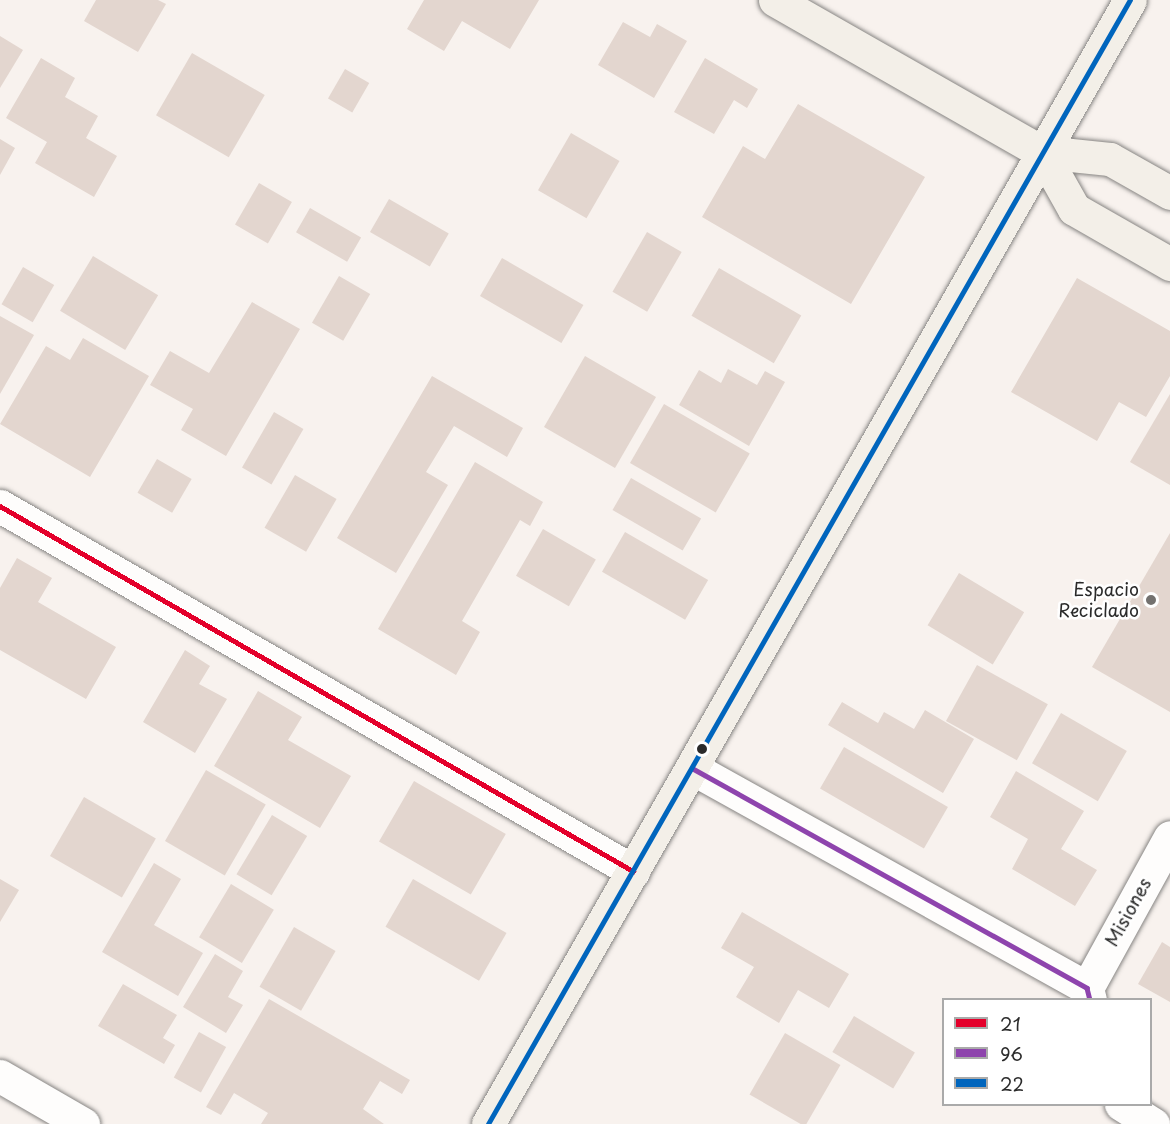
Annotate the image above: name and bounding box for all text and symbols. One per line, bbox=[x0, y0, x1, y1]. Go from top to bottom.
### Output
place label: Espacio Reciclado bbox=[1058, 579, 1139, 622]
marker: Espacio Reciclado bbox=[1144, 593, 1158, 607]
unlabelled marker bbox=[696, 743, 708, 755]
street label: Misiones bbox=[1100, 874, 1156, 950]
legend bbox=[942, 998, 1152, 1106]
text: 21 bbox=[1000, 1010, 1021, 1037]
text: 96 bbox=[1000, 1040, 1023, 1067]
text: 22 bbox=[1000, 1070, 1024, 1097]

